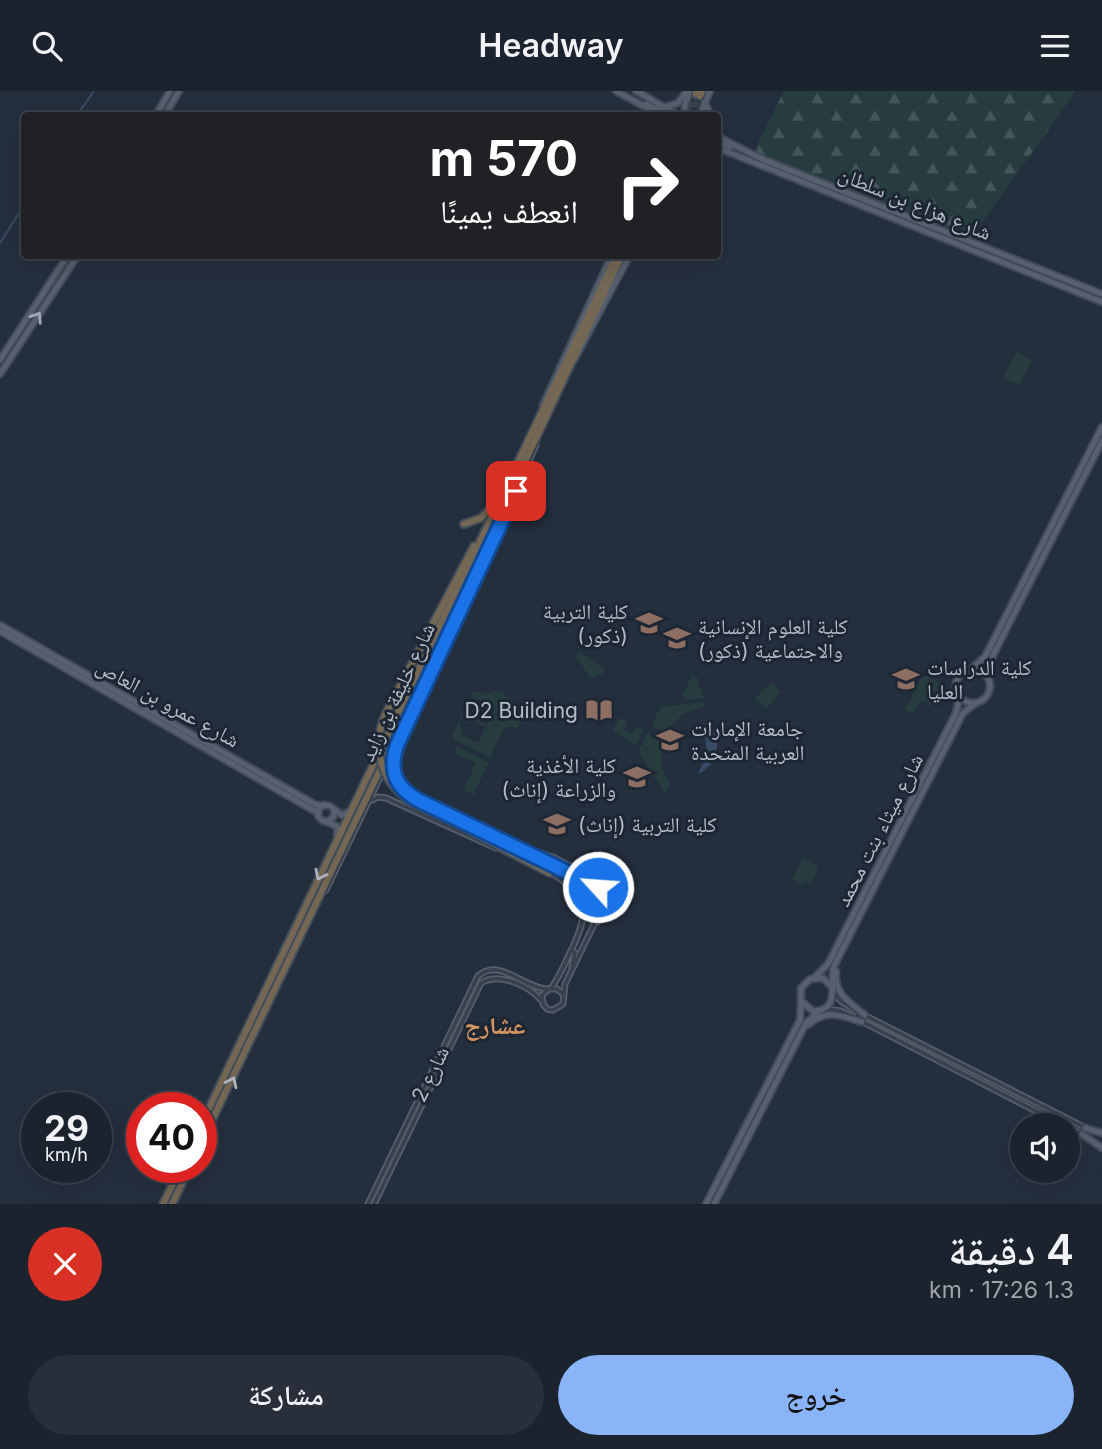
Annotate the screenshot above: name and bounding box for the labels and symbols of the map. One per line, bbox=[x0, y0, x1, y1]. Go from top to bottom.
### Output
street label: شارع هزاع بن سلطان bbox=[835, 161, 995, 246]
one-way arrow bbox=[29, 312, 42, 325]
pin bbox=[486, 461, 546, 521]
place label: كلية التربية (ذكور) bbox=[543, 599, 628, 648]
school or university icon: كلية التربية (ذكور) bbox=[634, 608, 664, 638]
place label: كلية العلوم الإنسانية والاجتماعية (ذكور) bbox=[698, 614, 848, 663]
street label: شارع خليفة بن زايد bbox=[354, 619, 441, 766]
school or university icon: كلية العلوم الإنسانية والاجتماعية (ذكور) bbox=[662, 623, 692, 653]
street label: شارع عمرو بن العاص bbox=[92, 653, 244, 754]
place label: كلية الدراسات العليا bbox=[927, 655, 1032, 704]
school or university icon: كلية الدراسات العليا bbox=[891, 664, 921, 694]
library icon: D2 Building bbox=[584, 695, 614, 725]
place label: D2 Building bbox=[465, 698, 578, 723]
place label: جامعة الإمارات العربية المتحدة bbox=[691, 716, 805, 765]
school or university icon: جامعة الإمارات العربية المتحدة bbox=[655, 725, 685, 755]
street label: شارع ميثاء بنت محمد bbox=[830, 749, 929, 911]
place label: كلية الأغذية والزراعة (إناث) bbox=[502, 753, 616, 804]
school or university icon: كلية الأغذية والزراعة (إناث) bbox=[622, 762, 652, 792]
school or university icon: كلية التربية (إناث) bbox=[542, 809, 572, 839]
place label: كلية التربية (إناث) bbox=[578, 812, 717, 839]
position arrow bbox=[561, 850, 635, 924]
one-way arrow bbox=[314, 868, 328, 880]
district label: عشارج bbox=[465, 1011, 525, 1041]
street label: شارع 2 bbox=[406, 1042, 455, 1106]
one-way arrow bbox=[223, 1077, 237, 1089]
speed limit sign: 40 bbox=[126, 1092, 217, 1183]

